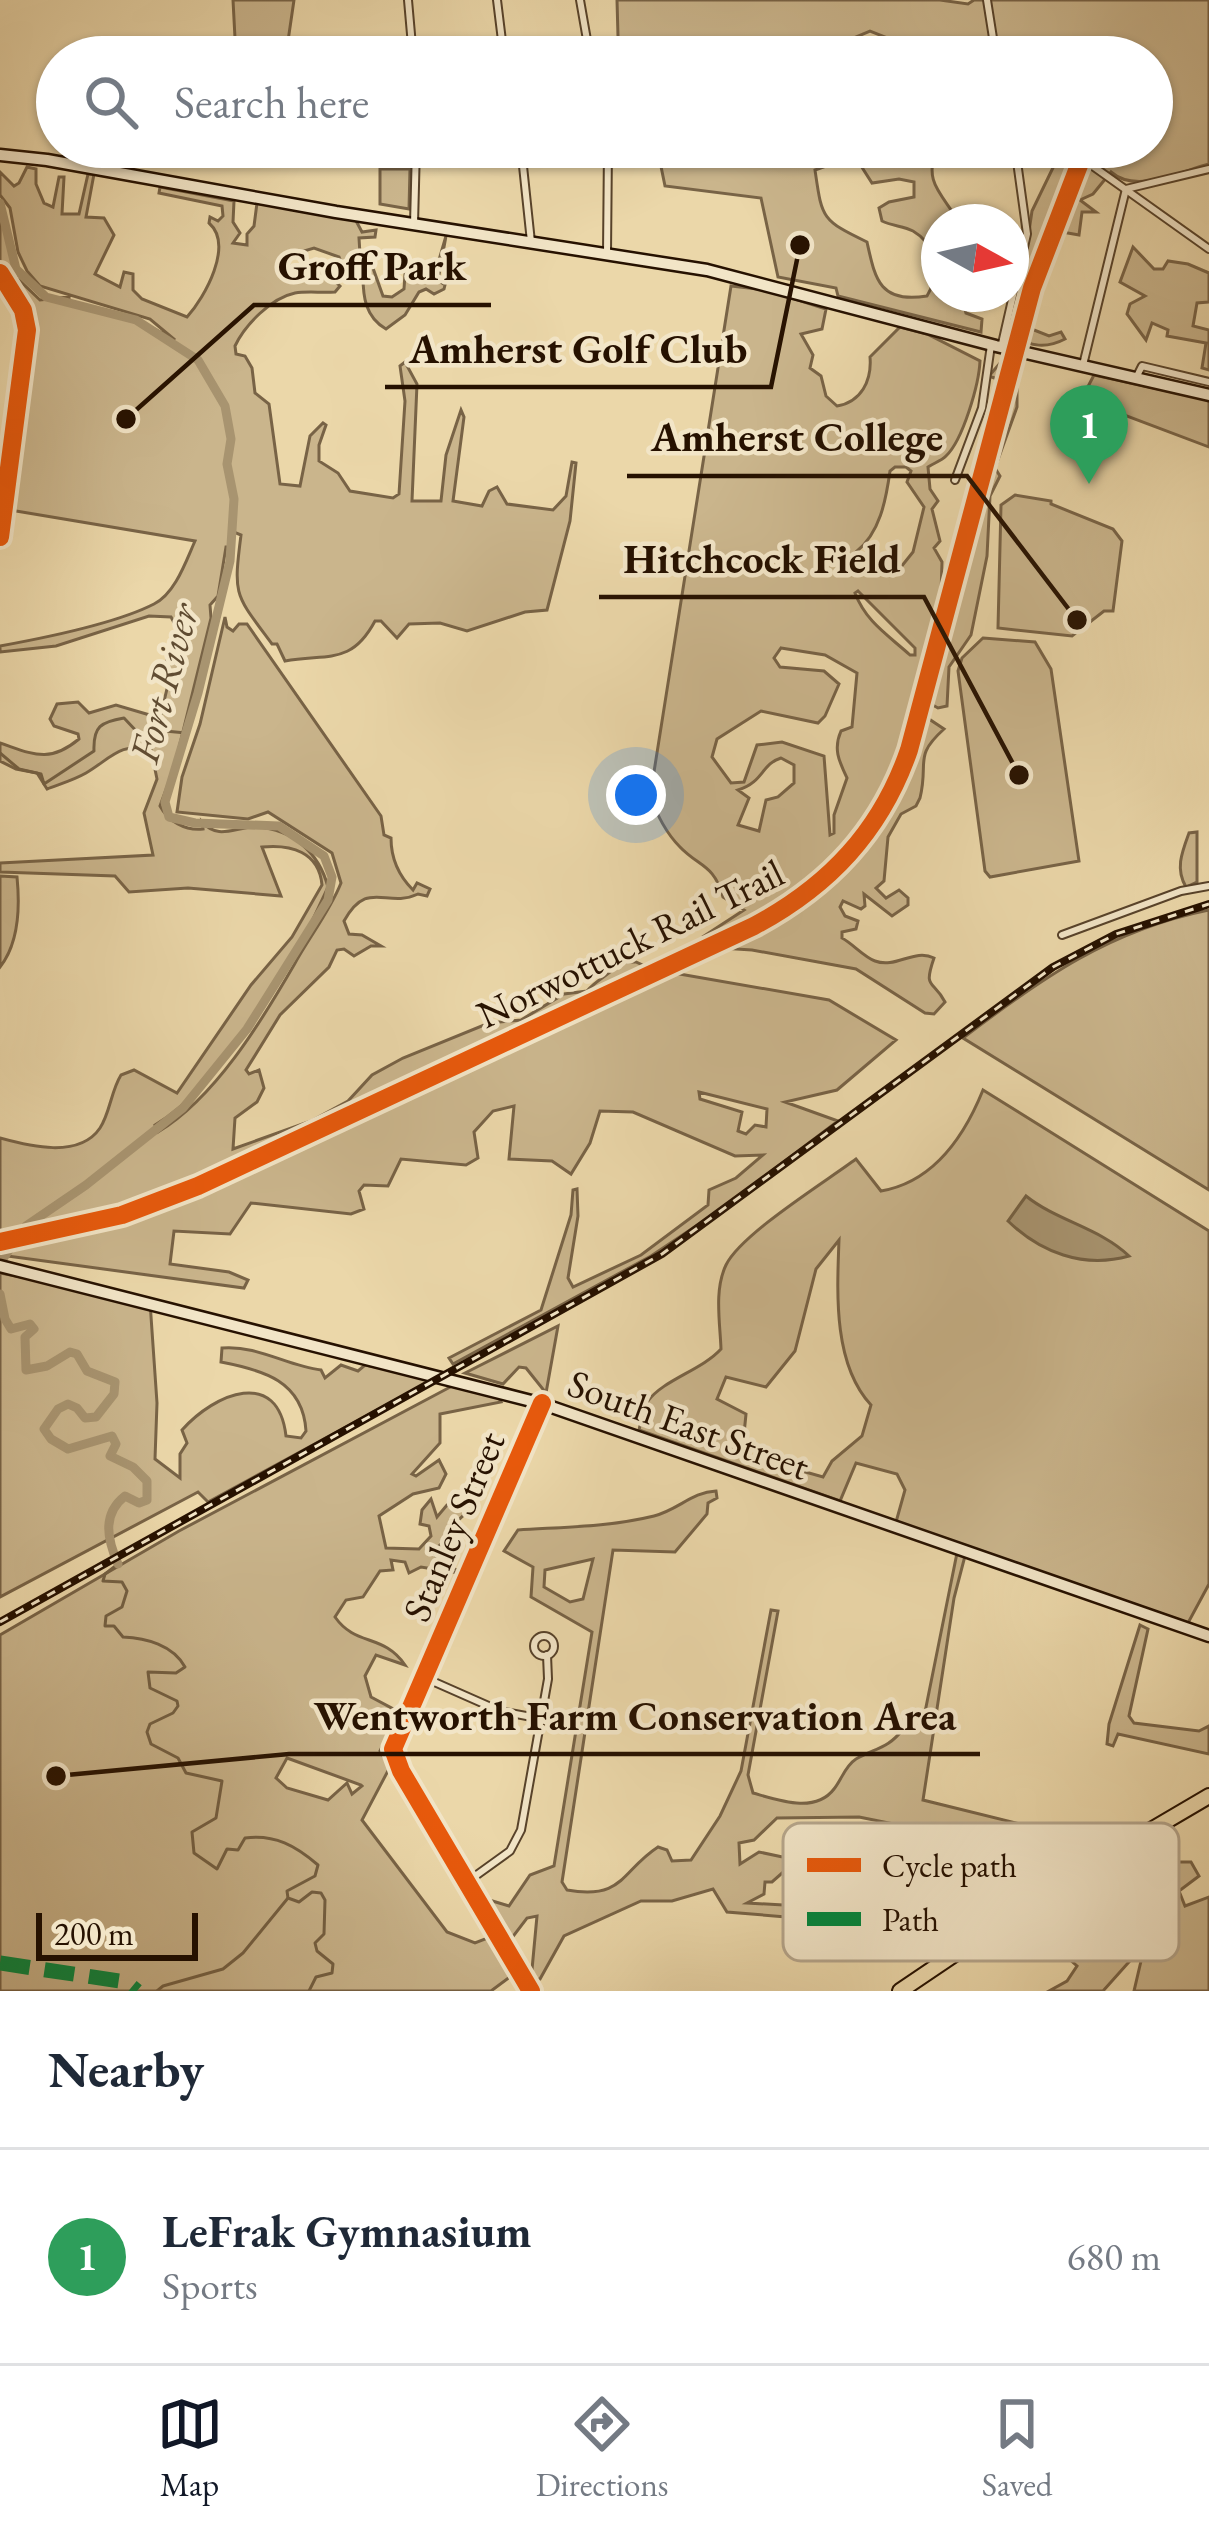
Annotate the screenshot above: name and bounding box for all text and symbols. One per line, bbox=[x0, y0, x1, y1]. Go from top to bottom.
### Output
search box bbox=[36, 36, 1173, 168]
icon: search bbox=[78, 69, 144, 135]
text: Search here bbox=[174, 73, 369, 131]
north arrow bbox=[921, 204, 1029, 312]
callout: Groff Park bbox=[254, 227, 491, 305]
text: Groff Park bbox=[278, 238, 467, 293]
callout: Amherst Golf Club bbox=[385, 309, 771, 387]
text: Amherst Golf Club bbox=[408, 321, 747, 376]
pin: 1 bbox=[1050, 385, 1128, 484]
callout: Amherst College bbox=[627, 398, 967, 476]
text: Amherst College bbox=[650, 409, 943, 464]
callout: Hitchcock Field bbox=[599, 519, 924, 597]
text: Hitchcock Field bbox=[623, 531, 901, 586]
water label: Fort River bbox=[116, 595, 212, 770]
your location bbox=[606, 765, 666, 825]
street label: Norwottuck Rail Trail bbox=[468, 847, 792, 1040]
street label: South East Street bbox=[561, 1357, 816, 1492]
street label: Stanley Street bbox=[391, 1423, 516, 1629]
callout: Wentworth Farm Conservation Area bbox=[289, 1676, 980, 1754]
text: Wentworth Farm Conservation Area bbox=[314, 1688, 957, 1743]
legend bbox=[783, 1823, 1179, 1961]
text: Cycle path bbox=[882, 1844, 1017, 1887]
text: Path bbox=[882, 1898, 939, 1941]
scale bar bbox=[36, 1907, 198, 1960]
text: 200 m bbox=[54, 1912, 134, 1955]
text: Nearby bbox=[48, 2036, 204, 2102]
text: LeFrak Gymnasium bbox=[162, 2202, 532, 2260]
text: 1 bbox=[77, 2231, 97, 2282]
text: 680 m bbox=[1067, 2231, 1161, 2282]
text: Sports bbox=[162, 2260, 258, 2311]
tab: Map bbox=[157, 2391, 223, 2506]
tab: Directions bbox=[536, 2391, 669, 2506]
tab: Saved bbox=[982, 2391, 1052, 2506]

